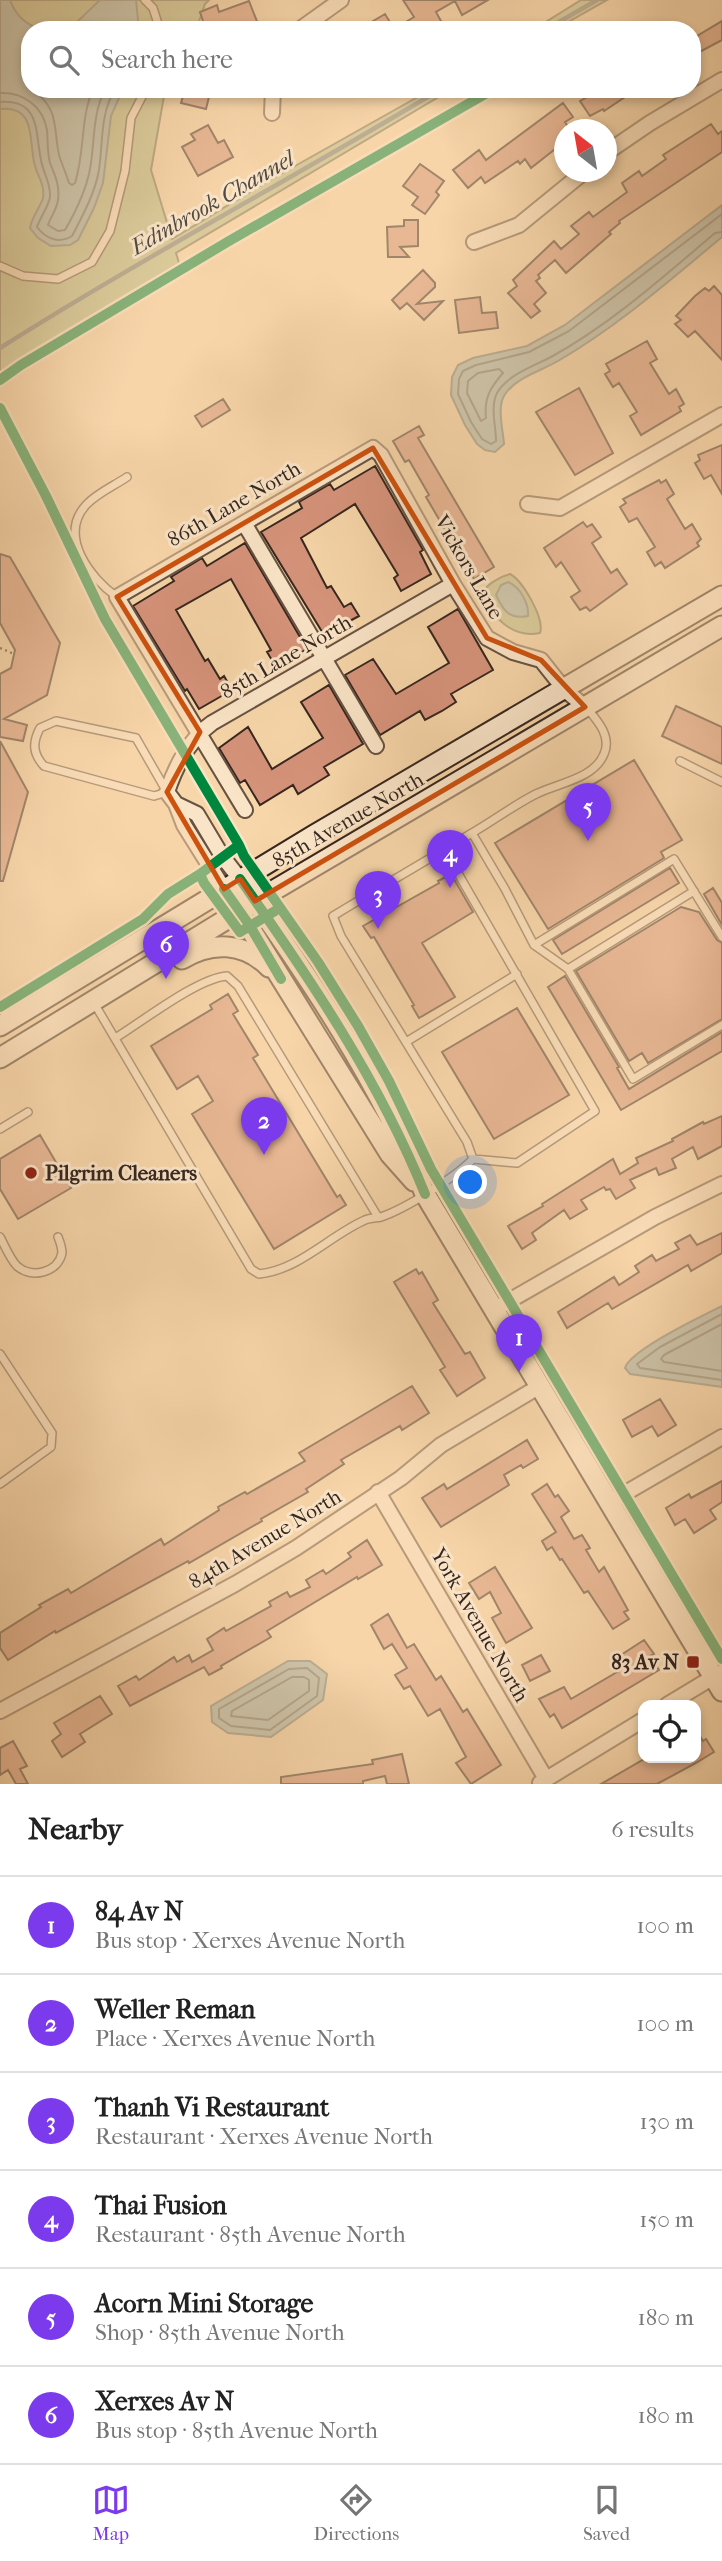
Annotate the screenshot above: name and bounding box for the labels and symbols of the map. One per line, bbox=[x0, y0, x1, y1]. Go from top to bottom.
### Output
north arrow bbox=[554, 119, 617, 182]
water label: Edinbrook Channel bbox=[124, 144, 301, 262]
street label: 86th Lane North bbox=[163, 456, 305, 552]
street label: Vickors Lane bbox=[429, 510, 508, 623]
street label: 85th Lane North bbox=[216, 610, 356, 704]
street label: 85th Avenue North bbox=[268, 767, 428, 873]
pin: 5 bbox=[565, 783, 611, 841]
pin: 4 bbox=[427, 830, 473, 888]
pin: 3 bbox=[355, 871, 401, 929]
pin: 6 bbox=[143, 921, 189, 979]
pin: 2 bbox=[241, 1097, 287, 1155]
place label: Pilgrim Cleaners bbox=[45, 1161, 197, 1185]
marker: Pilgrim Cleaners bbox=[23, 1165, 39, 1181]
your location bbox=[453, 1165, 487, 1199]
pin: 1 bbox=[496, 1314, 542, 1372]
street label: 84th Avenue North bbox=[185, 1484, 346, 1594]
street label: York Avenue North bbox=[426, 1543, 534, 1706]
place label: 83 Av N bbox=[611, 1650, 679, 1674]
marker: 83 Av N bbox=[685, 1654, 701, 1670]

